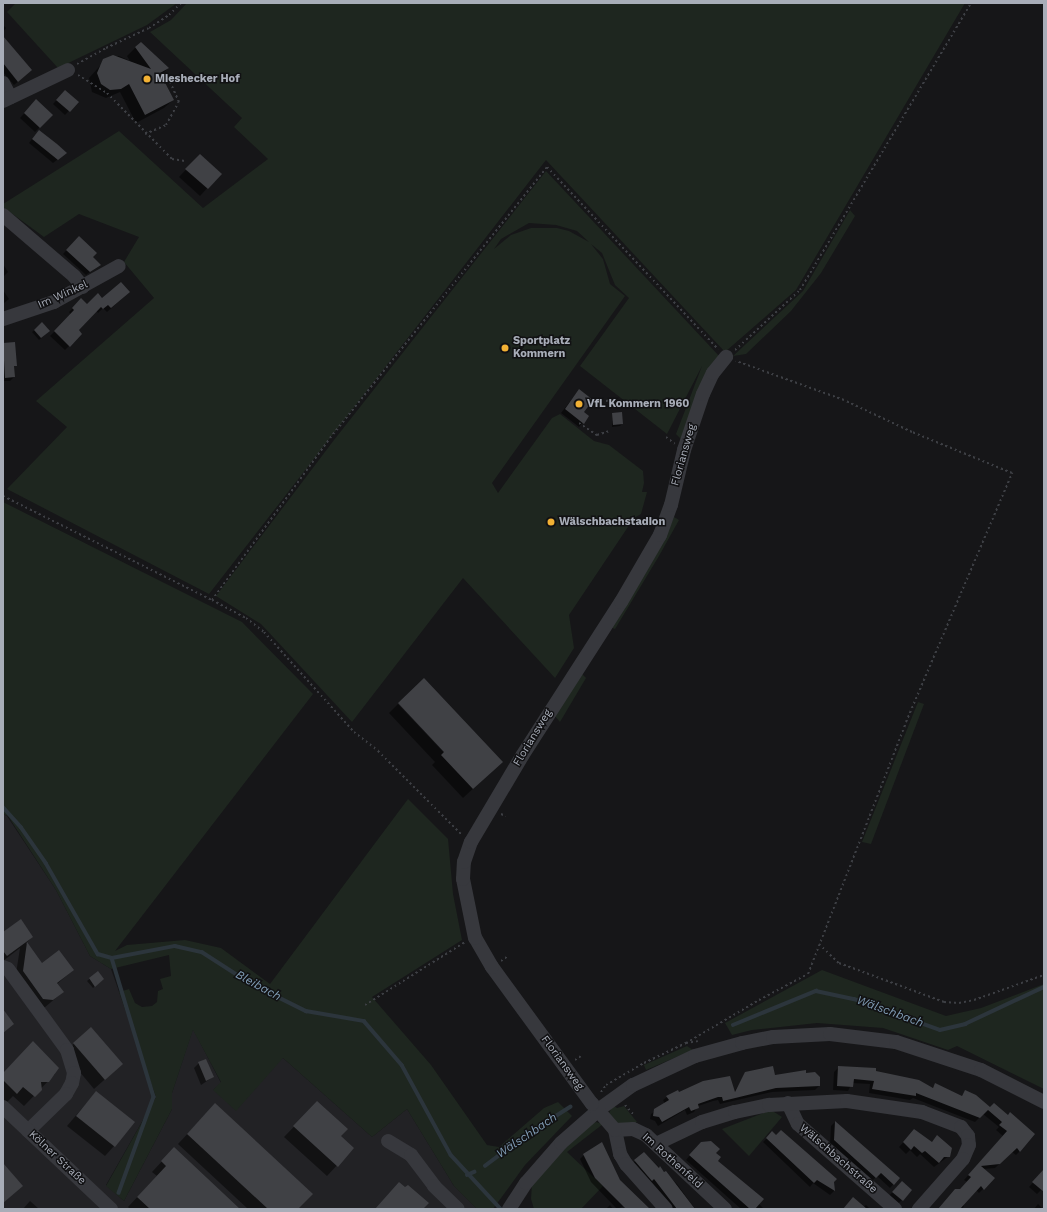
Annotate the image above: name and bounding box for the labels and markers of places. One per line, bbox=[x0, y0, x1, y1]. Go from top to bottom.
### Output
place label: Mieshecker Hof bbox=[155, 72, 240, 86]
marker: Mieshecker Hof bbox=[142, 74, 152, 84]
place label: Sportplatz Kommern bbox=[513, 335, 570, 361]
marker: Sportplatz Kommern bbox=[500, 343, 510, 353]
place label: VfL Kommern 1960 bbox=[587, 397, 690, 411]
marker: VfL Kommern 1960 bbox=[574, 399, 584, 409]
place label: Wälschbachstadion bbox=[559, 515, 665, 529]
marker: Wälschbachstadion bbox=[546, 517, 556, 527]

